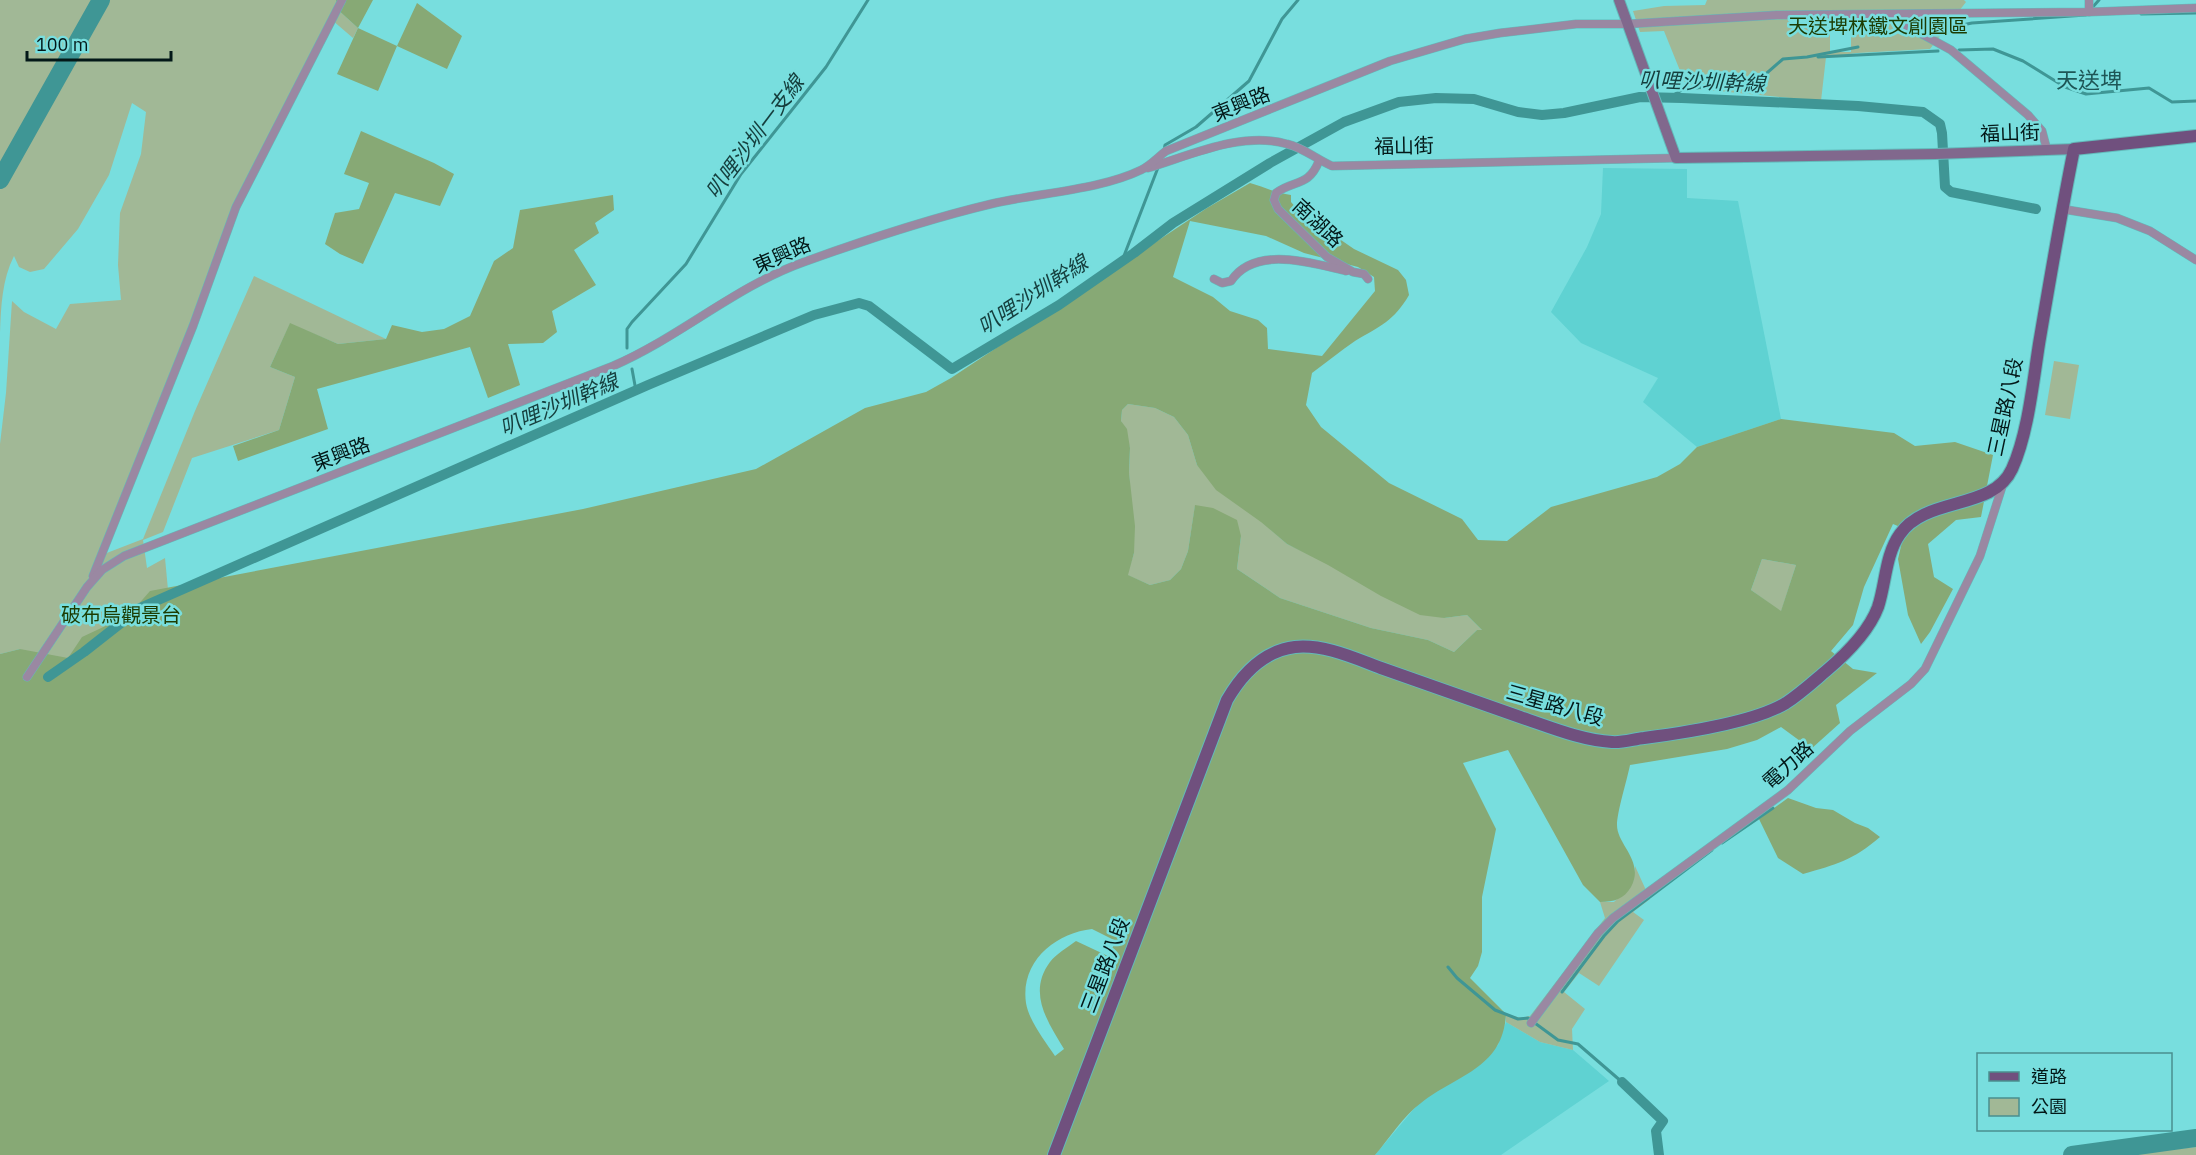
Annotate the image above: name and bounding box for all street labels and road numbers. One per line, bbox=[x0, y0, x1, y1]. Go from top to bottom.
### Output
street label: 東興路 bbox=[1208, 80, 1274, 127]
street label: 福山街 bbox=[1980, 118, 2040, 147]
street label: 福山街 bbox=[1374, 131, 1434, 160]
street label: 南湖路 bbox=[1287, 192, 1349, 253]
street label: 東興路 bbox=[749, 230, 815, 279]
street label: 三星路八段 bbox=[1981, 355, 2028, 459]
street label: 東興路 bbox=[308, 430, 374, 477]
street label: 三星路八段 bbox=[1503, 678, 1607, 731]
street label: 電力路 bbox=[1756, 735, 1819, 795]
street label: 三星路八段 bbox=[1074, 913, 1135, 1016]

